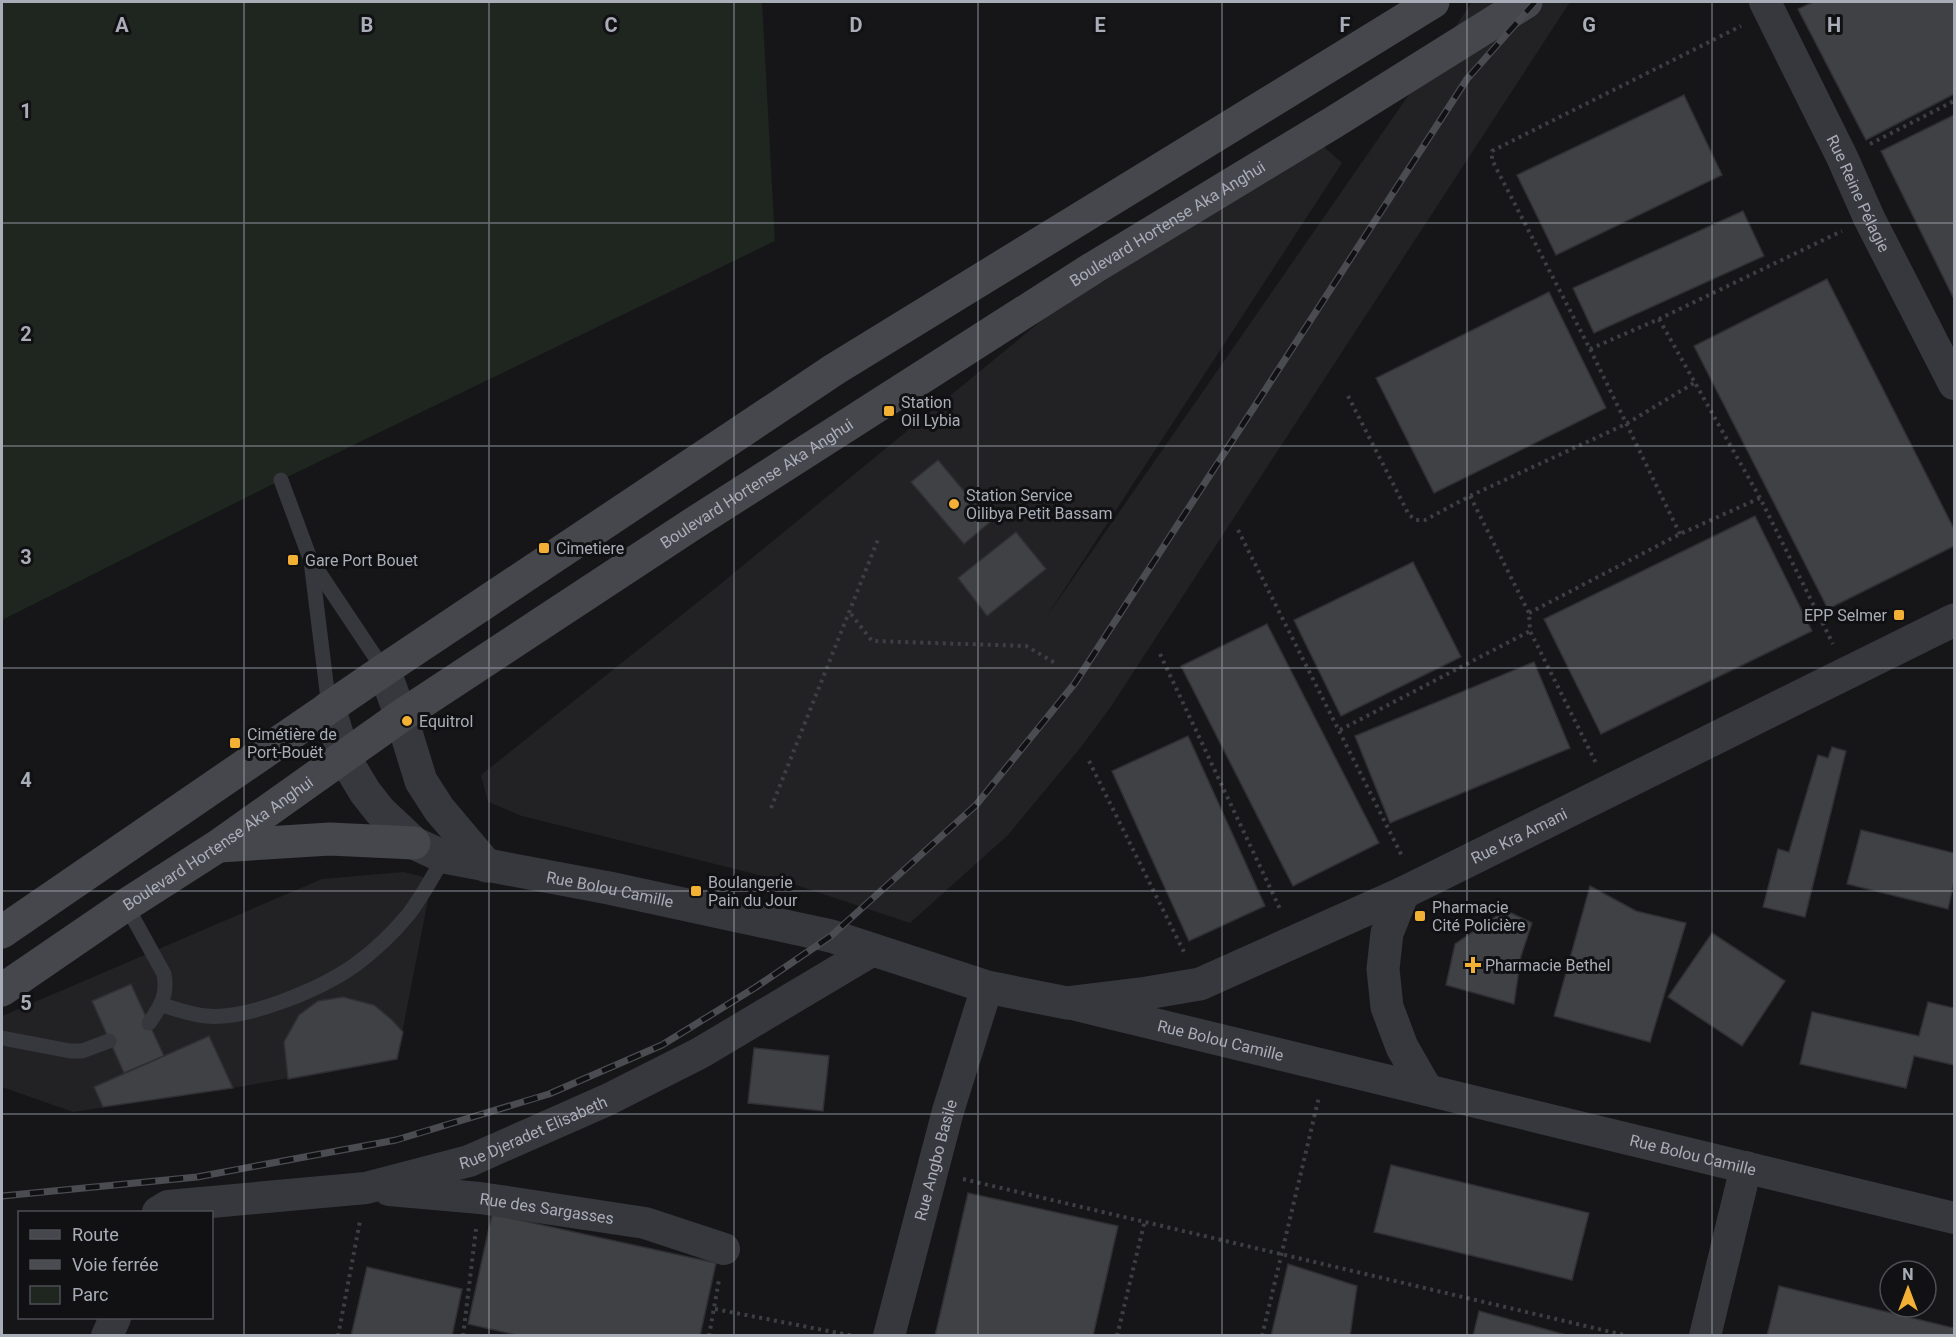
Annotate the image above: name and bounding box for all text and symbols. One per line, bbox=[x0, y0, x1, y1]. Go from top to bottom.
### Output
text: A bbox=[115, 13, 129, 37]
text: B bbox=[361, 13, 373, 37]
text: C bbox=[604, 13, 618, 37]
text: D bbox=[850, 13, 863, 37]
text: E bbox=[1094, 13, 1106, 37]
text: F bbox=[1340, 13, 1351, 37]
text: G bbox=[1582, 13, 1596, 37]
text: H bbox=[1827, 13, 1841, 37]
text: 1 bbox=[20, 99, 32, 123]
street label: Rue Reine Pélagie bbox=[1823, 132, 1894, 255]
street label: Boulevard Hortense Aka Anghui bbox=[1066, 157, 1269, 291]
text: 2 bbox=[20, 322, 32, 346]
place label: Station Oil Lybia bbox=[901, 393, 960, 430]
marker: Station Oil Lybia bbox=[882, 404, 896, 418]
street label: Boulevard Hortense Aka Anghui bbox=[657, 415, 857, 553]
place label: Station Service Oilibya Petit Bassam bbox=[966, 486, 1112, 523]
marker: Station Service Oilibya Petit Bassam bbox=[947, 497, 961, 511]
place label: Cimetiere bbox=[556, 539, 624, 558]
marker: Cimetiere bbox=[537, 541, 551, 555]
text: 3 bbox=[20, 545, 32, 569]
place label: Gare Port Bouet bbox=[305, 551, 418, 570]
marker: Gare Port Bouet bbox=[286, 553, 300, 567]
place label: EPP Selmer bbox=[1804, 606, 1888, 625]
marker: EPP Selmer bbox=[1892, 608, 1906, 622]
place label: Equitrol bbox=[419, 712, 473, 731]
marker: Equitrol bbox=[400, 714, 414, 728]
place label: Cimétière de Port-Bouët bbox=[247, 725, 337, 762]
marker: Cimétière de Port-Bouët bbox=[228, 736, 242, 750]
text: 4 bbox=[20, 768, 32, 792]
street label: Boulevard Hortense Aka Anghui bbox=[119, 773, 317, 915]
street label: Rue Kra Amani bbox=[1468, 804, 1570, 868]
street label: Rue Bolou Camille bbox=[545, 867, 675, 912]
place label: Boulangerie Pain du Jour bbox=[708, 873, 798, 910]
marker: Boulangerie Pain du Jour bbox=[689, 884, 703, 898]
place label: Pharmacie Cité Policière bbox=[1432, 898, 1525, 935]
marker: Pharmacie Cité Policière bbox=[1413, 909, 1427, 923]
place label: Pharmacie Bethel bbox=[1485, 956, 1610, 975]
marker: Pharmacie Bethel bbox=[1466, 958, 1480, 972]
text: 5 bbox=[20, 991, 32, 1015]
street label: Rue Bolou Camille bbox=[1155, 1016, 1286, 1065]
street label: Rue Djeradet Elisabeth bbox=[457, 1092, 610, 1173]
street label: Rue Angbo Basile bbox=[911, 1097, 961, 1223]
street label: Rue Bolou Camille bbox=[1628, 1131, 1758, 1180]
street label: Rue des Sargasses bbox=[478, 1189, 615, 1228]
legend bbox=[18, 1211, 213, 1319]
text: Route bbox=[72, 1224, 119, 1245]
text: Voie ferrée bbox=[72, 1254, 158, 1275]
north arrow bbox=[1878, 1259, 1938, 1319]
text: N bbox=[1902, 1265, 1914, 1284]
text: Parc bbox=[72, 1284, 108, 1305]

